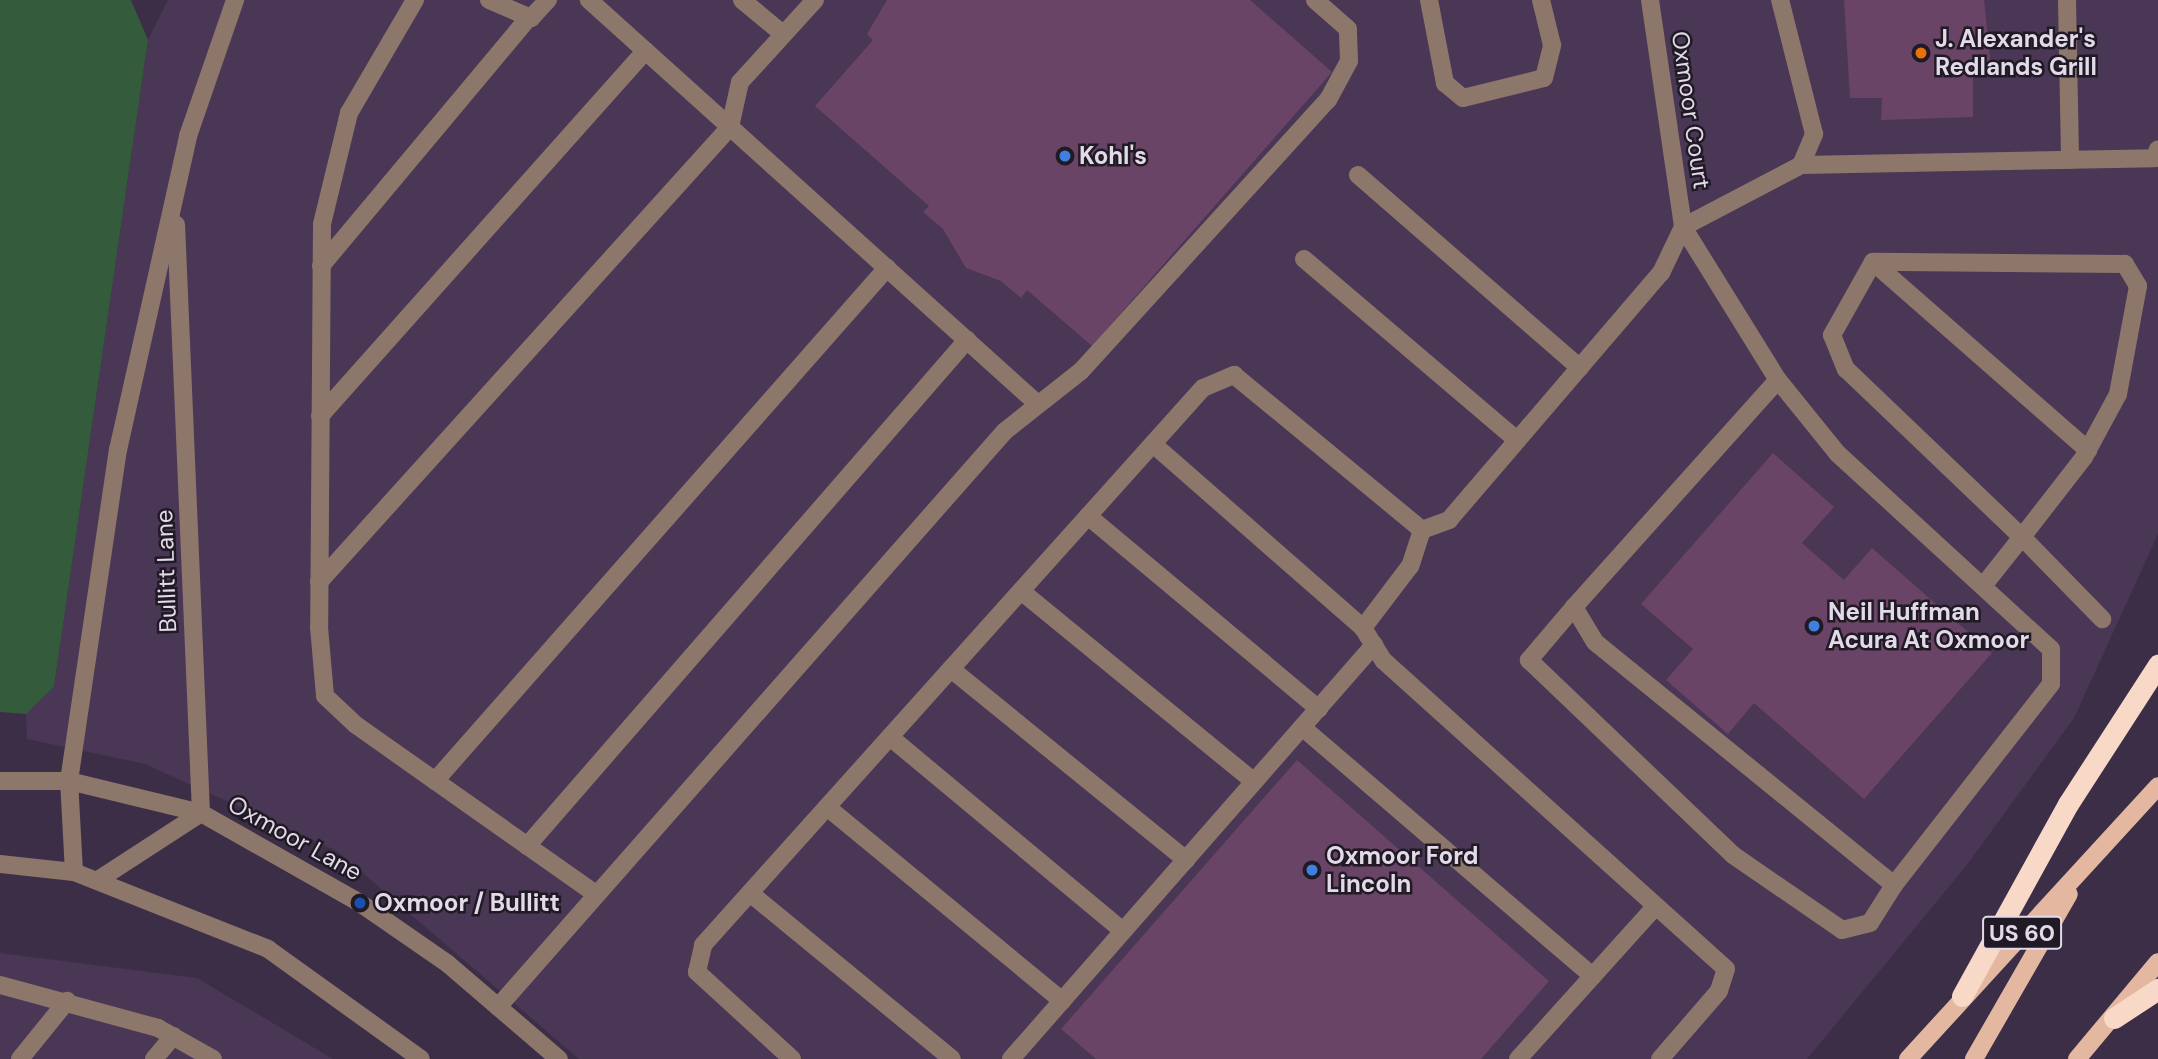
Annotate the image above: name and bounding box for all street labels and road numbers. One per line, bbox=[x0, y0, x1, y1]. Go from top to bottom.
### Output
street label: Oxmoor Court bbox=[1666, 29, 1716, 191]
street label: Bullitt Lane bbox=[149, 509, 183, 633]
street label: Oxmoor Lane bbox=[223, 789, 367, 887]
road number: US 60 bbox=[1982, 914, 2062, 952]

